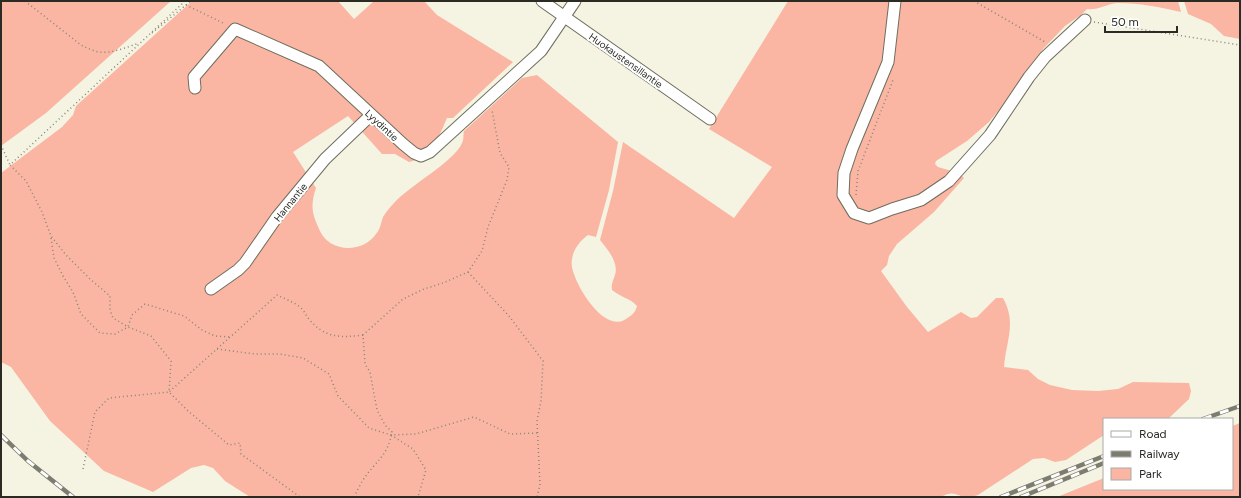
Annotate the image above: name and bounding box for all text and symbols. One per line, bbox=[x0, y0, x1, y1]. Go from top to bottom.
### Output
scale bar bbox=[1105, 8, 1177, 34]
text: 50 m bbox=[1111, 15, 1139, 29]
street label: Huokaustensillantie bbox=[586, 30, 666, 91]
street label: Lyydintie bbox=[362, 107, 401, 144]
street label: Hannantie bbox=[271, 180, 310, 224]
legend bbox=[1103, 418, 1233, 490]
text: Road bbox=[1139, 427, 1167, 441]
text: Railway bbox=[1139, 447, 1180, 461]
text: Park bbox=[1139, 467, 1162, 481]

